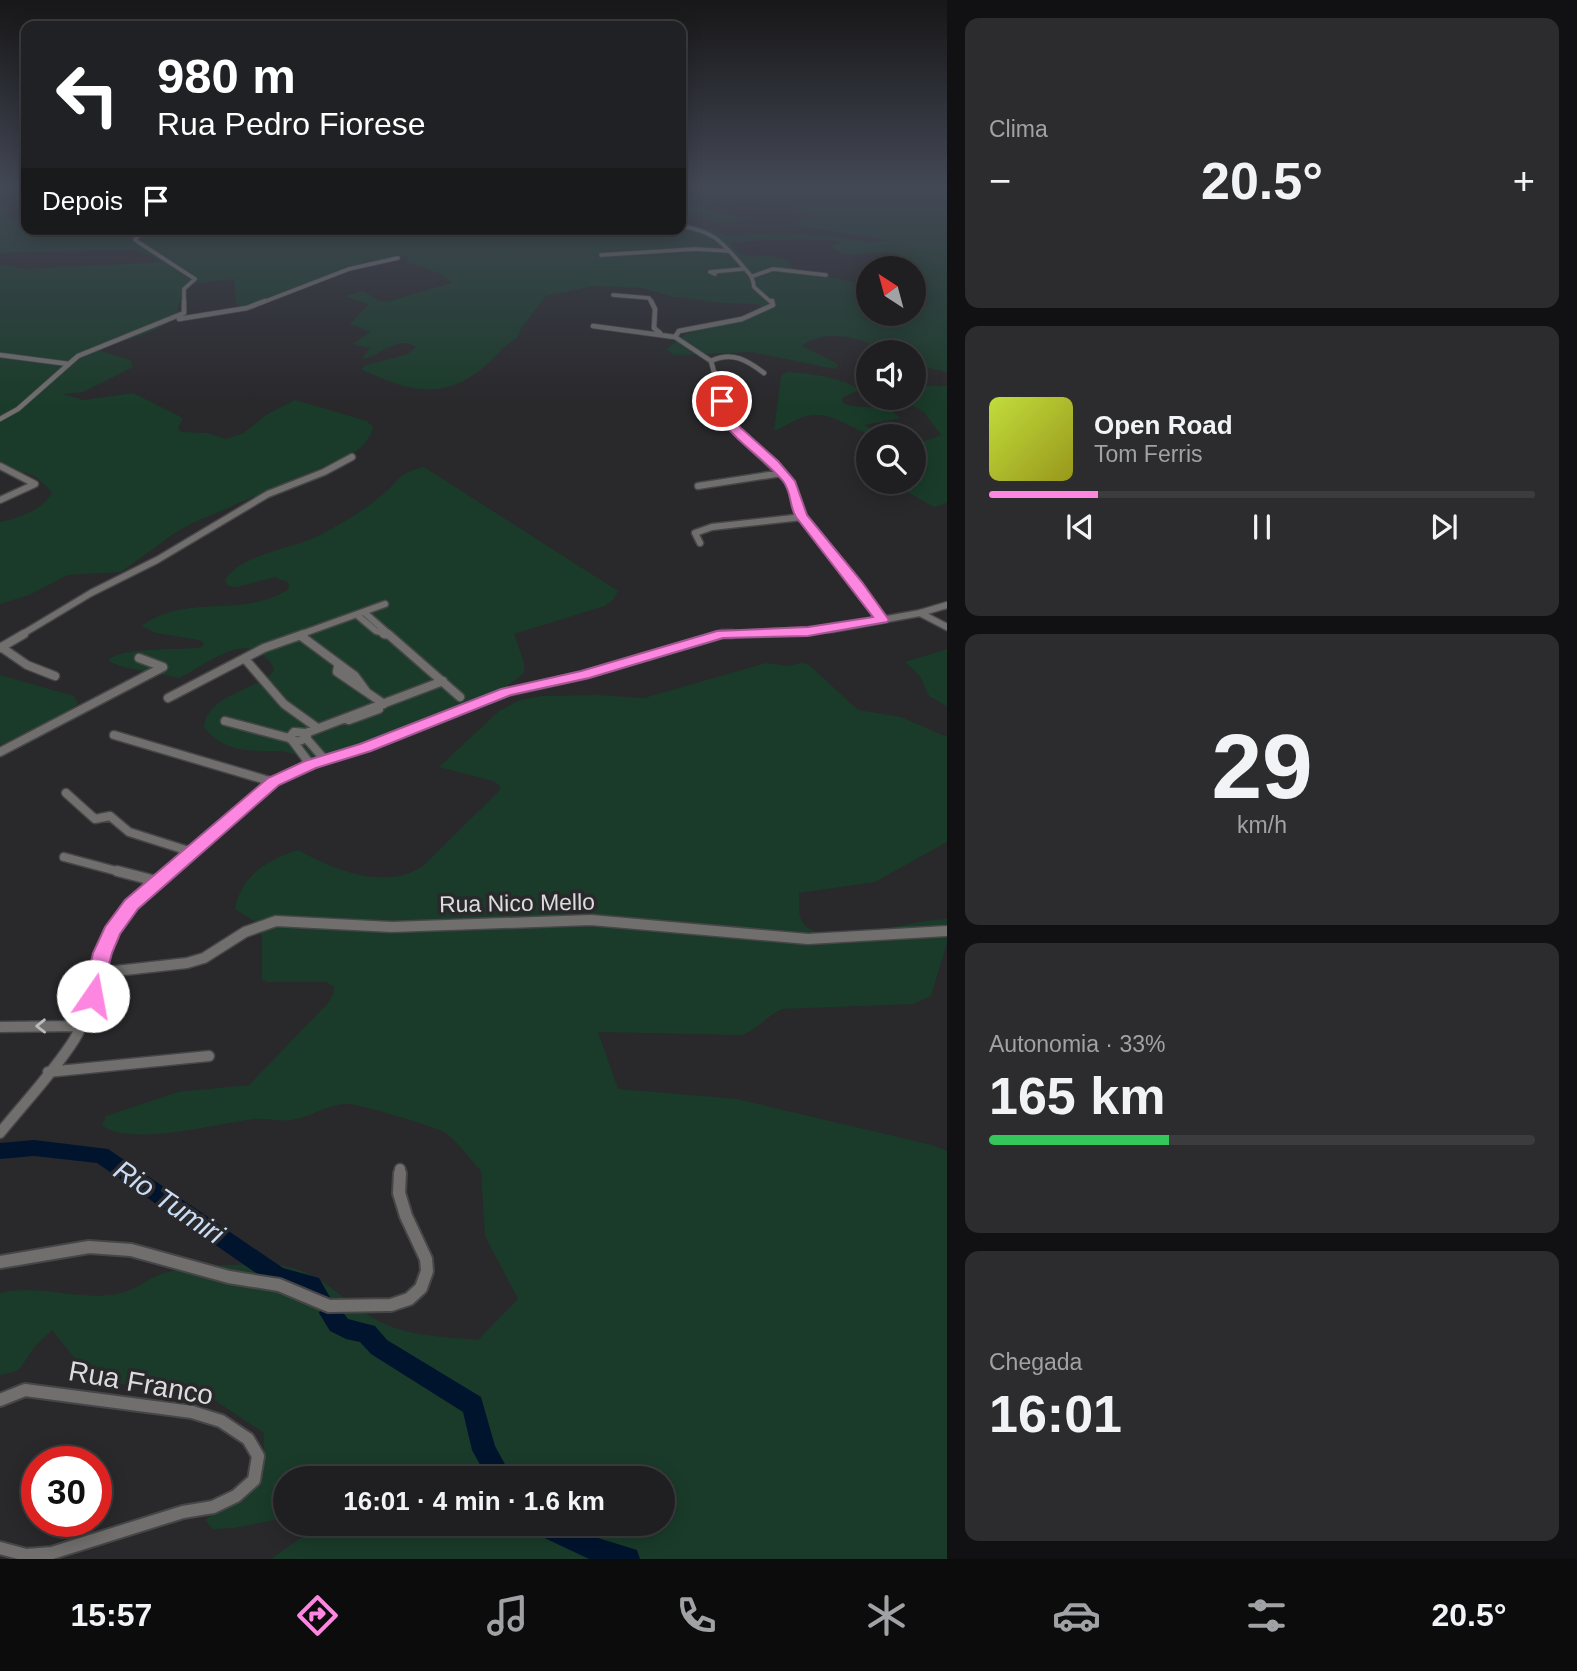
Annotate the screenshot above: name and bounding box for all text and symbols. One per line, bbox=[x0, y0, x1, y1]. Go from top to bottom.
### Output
icon: left bbox=[42, 49, 133, 140]
text: 980 m bbox=[157, 49, 296, 103]
text: Rua Pedro Fiorese bbox=[157, 106, 426, 142]
text: Clima bbox=[989, 116, 1048, 142]
text: 20.5° bbox=[1201, 152, 1323, 210]
text: − bbox=[989, 160, 1011, 202]
text: + bbox=[1513, 160, 1535, 202]
icon: arrive bbox=[137, 182, 175, 220]
text: Depois bbox=[42, 186, 123, 216]
north arrow bbox=[856, 256, 926, 326]
map controls bbox=[856, 256, 926, 494]
button: sound bbox=[856, 340, 926, 410]
pin bbox=[692, 371, 752, 431]
icon: arrive bbox=[703, 382, 741, 420]
text: Open Road bbox=[1094, 410, 1233, 440]
button: search bbox=[856, 424, 926, 494]
text: Tom Ferris bbox=[1094, 441, 1203, 467]
icon: previous bbox=[1061, 508, 1099, 546]
icon: pause bbox=[1243, 508, 1281, 546]
icon: next bbox=[1425, 508, 1463, 546]
text: 29 bbox=[1211, 716, 1313, 817]
text: km/h bbox=[1237, 812, 1287, 838]
street label: Rua Nico Mello bbox=[439, 889, 595, 917]
position arrow bbox=[56, 959, 130, 1033]
one-way arrow bbox=[35, 1018, 46, 1034]
text: Autonomia · 33% bbox=[989, 1031, 1165, 1057]
text: 165 km bbox=[989, 1067, 1165, 1125]
water label: Rio Tumiri bbox=[108, 1154, 230, 1250]
text: Chegada bbox=[989, 1349, 1082, 1375]
street label: Rua Franco bbox=[66, 1355, 216, 1411]
text: 16:01 bbox=[989, 1385, 1122, 1443]
speed limit sign: 30 bbox=[21, 1446, 112, 1537]
text: 16:01 · 4 min · 1.6 km bbox=[343, 1486, 605, 1516]
icon: directions bbox=[293, 1591, 342, 1640]
icon: music bbox=[483, 1591, 532, 1640]
icon: phone bbox=[672, 1591, 721, 1640]
icon: climate bbox=[862, 1591, 911, 1640]
icon: car bbox=[1052, 1591, 1101, 1640]
icon: filters bbox=[1242, 1591, 1291, 1640]
text: 15:57 bbox=[70, 1597, 152, 1633]
text: 20.5° bbox=[1431, 1597, 1507, 1633]

